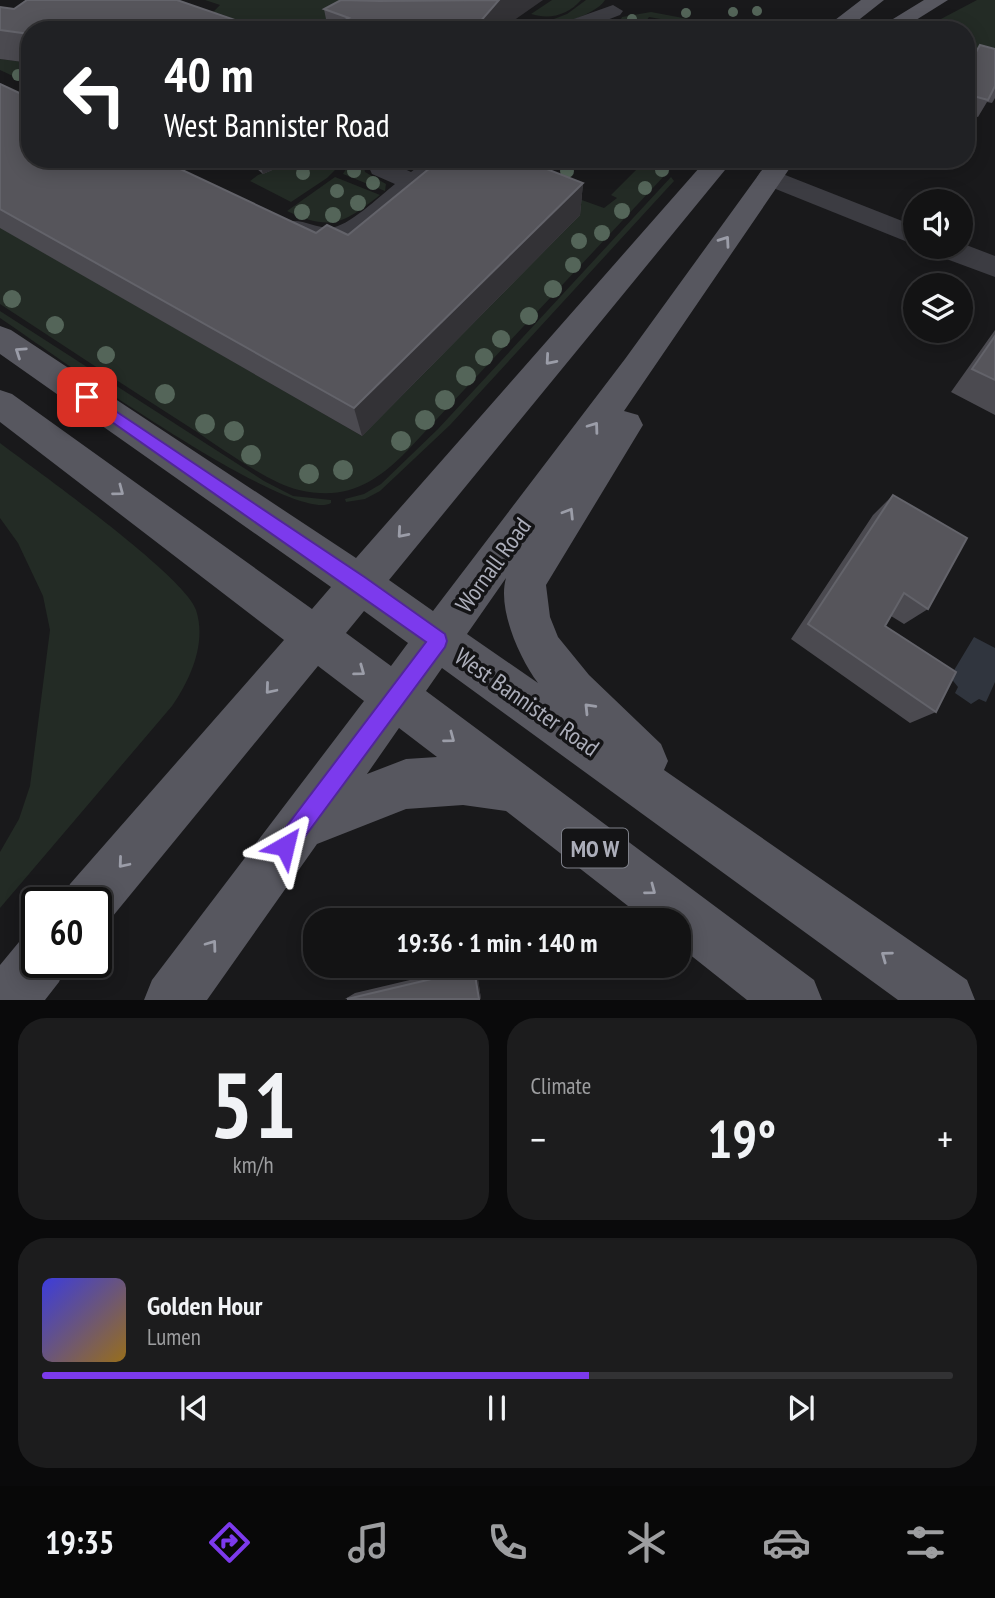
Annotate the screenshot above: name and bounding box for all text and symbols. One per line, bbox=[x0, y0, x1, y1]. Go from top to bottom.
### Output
text: 40 m bbox=[164, 42, 253, 106]
icon: left bbox=[49, 49, 140, 140]
text: West Bannister Road bbox=[164, 104, 390, 146]
map controls bbox=[903, 189, 973, 343]
button: sound bbox=[903, 189, 973, 259]
one-way arrow bbox=[717, 236, 729, 249]
button: layers bbox=[903, 273, 973, 343]
one-way arrow bbox=[14, 347, 27, 360]
one-way arrow bbox=[546, 352, 558, 365]
pin bbox=[57, 367, 117, 427]
icon: arrive bbox=[68, 378, 106, 416]
one-way arrow bbox=[586, 422, 598, 435]
one-way arrow bbox=[111, 483, 123, 495]
one-way arrow bbox=[560, 508, 573, 521]
street label: Wornall Road bbox=[448, 512, 538, 618]
one-way arrow bbox=[398, 525, 410, 538]
street label: West Bannister Road bbox=[449, 641, 605, 763]
one-way arrow bbox=[352, 662, 365, 675]
one-way arrow bbox=[265, 682, 278, 694]
one-way arrow bbox=[585, 703, 598, 716]
one-way arrow bbox=[442, 729, 455, 742]
position arrow bbox=[248, 809, 322, 883]
road number: MO W bbox=[562, 828, 628, 868]
one-way arrow bbox=[119, 855, 131, 868]
one-way arrow bbox=[643, 882, 655, 894]
speed limit sign: 60 bbox=[21, 887, 112, 978]
text: 19:36 · 1 min · 140 m bbox=[397, 926, 597, 959]
one-way arrow bbox=[204, 940, 216, 952]
one-way arrow bbox=[881, 951, 894, 964]
text: 51 bbox=[210, 1045, 297, 1163]
text: Climate bbox=[531, 1071, 591, 1100]
text: 19° bbox=[707, 1105, 776, 1172]
text: − bbox=[531, 1114, 546, 1163]
text: + bbox=[937, 1114, 953, 1163]
text: km/h bbox=[233, 1150, 274, 1179]
text: Golden Hour bbox=[147, 1289, 262, 1322]
text: Lumen bbox=[147, 1322, 201, 1351]
icon: previous bbox=[175, 1389, 213, 1427]
icon: pause bbox=[478, 1389, 516, 1427]
icon: next bbox=[782, 1389, 820, 1427]
icon: directions bbox=[205, 1518, 254, 1567]
icon: music bbox=[344, 1518, 393, 1567]
icon: phone bbox=[483, 1518, 532, 1567]
icon: climate bbox=[622, 1518, 671, 1567]
icon: car bbox=[762, 1518, 811, 1567]
icon: filters bbox=[901, 1518, 950, 1567]
text: 19:35 bbox=[45, 1521, 114, 1563]

